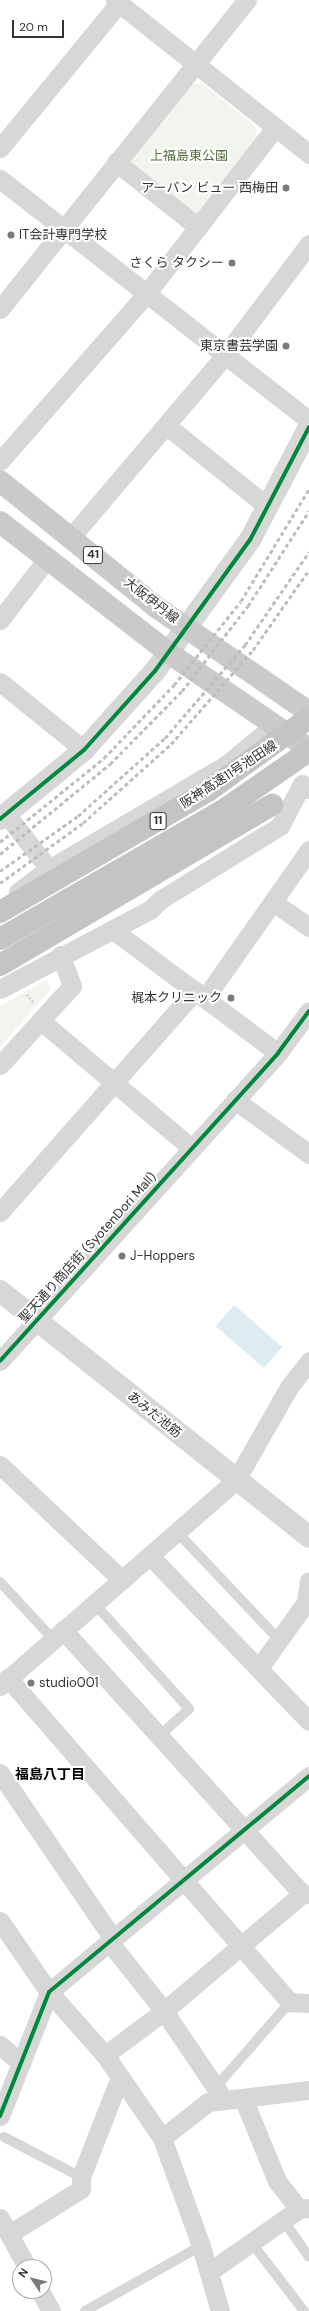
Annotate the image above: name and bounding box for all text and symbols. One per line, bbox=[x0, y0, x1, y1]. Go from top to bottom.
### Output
scale bar bbox=[14, 12, 66, 38]
text: 20 m bbox=[19, 19, 48, 35]
park label: 上福島東公園 bbox=[150, 148, 228, 164]
place label: アーバン ビュー 西梅田 bbox=[142, 180, 278, 196]
marker: アーバン ビュー 西梅田 bbox=[281, 183, 291, 193]
place label: IT会計専門学校 bbox=[19, 227, 107, 243]
marker: IT会計専門学校 bbox=[6, 230, 16, 240]
place label: さくら タクシー bbox=[130, 255, 224, 271]
marker: さくら タクシー bbox=[227, 258, 237, 268]
place label: 東京書芸学園 bbox=[200, 338, 278, 354]
marker: 東京書芸学園 bbox=[281, 341, 291, 351]
road number: 41 bbox=[82, 545, 104, 565]
street label: 大阪伊丹線 bbox=[121, 575, 181, 627]
street label: 阪神高速11号池田線 bbox=[178, 738, 280, 812]
road number: 11 bbox=[149, 811, 167, 831]
place label: 梶本クリニック bbox=[131, 990, 222, 1006]
marker: 梶本クリニック bbox=[225, 992, 237, 1004]
street label: 聖天通り商店街 (SyotenDori Mall) bbox=[16, 1169, 160, 1327]
place label: J-Hoppers bbox=[130, 1248, 195, 1264]
marker: J-Hoppers bbox=[117, 1251, 127, 1261]
street label: あみだ池筋 bbox=[124, 1388, 184, 1442]
place label: studio001 bbox=[39, 1675, 99, 1691]
marker: studio001 bbox=[26, 1678, 36, 1688]
district label: 福島八丁目 bbox=[15, 1766, 85, 1782]
north arrow bbox=[12, 2259, 52, 2299]
text: N bbox=[15, 2265, 31, 2280]

